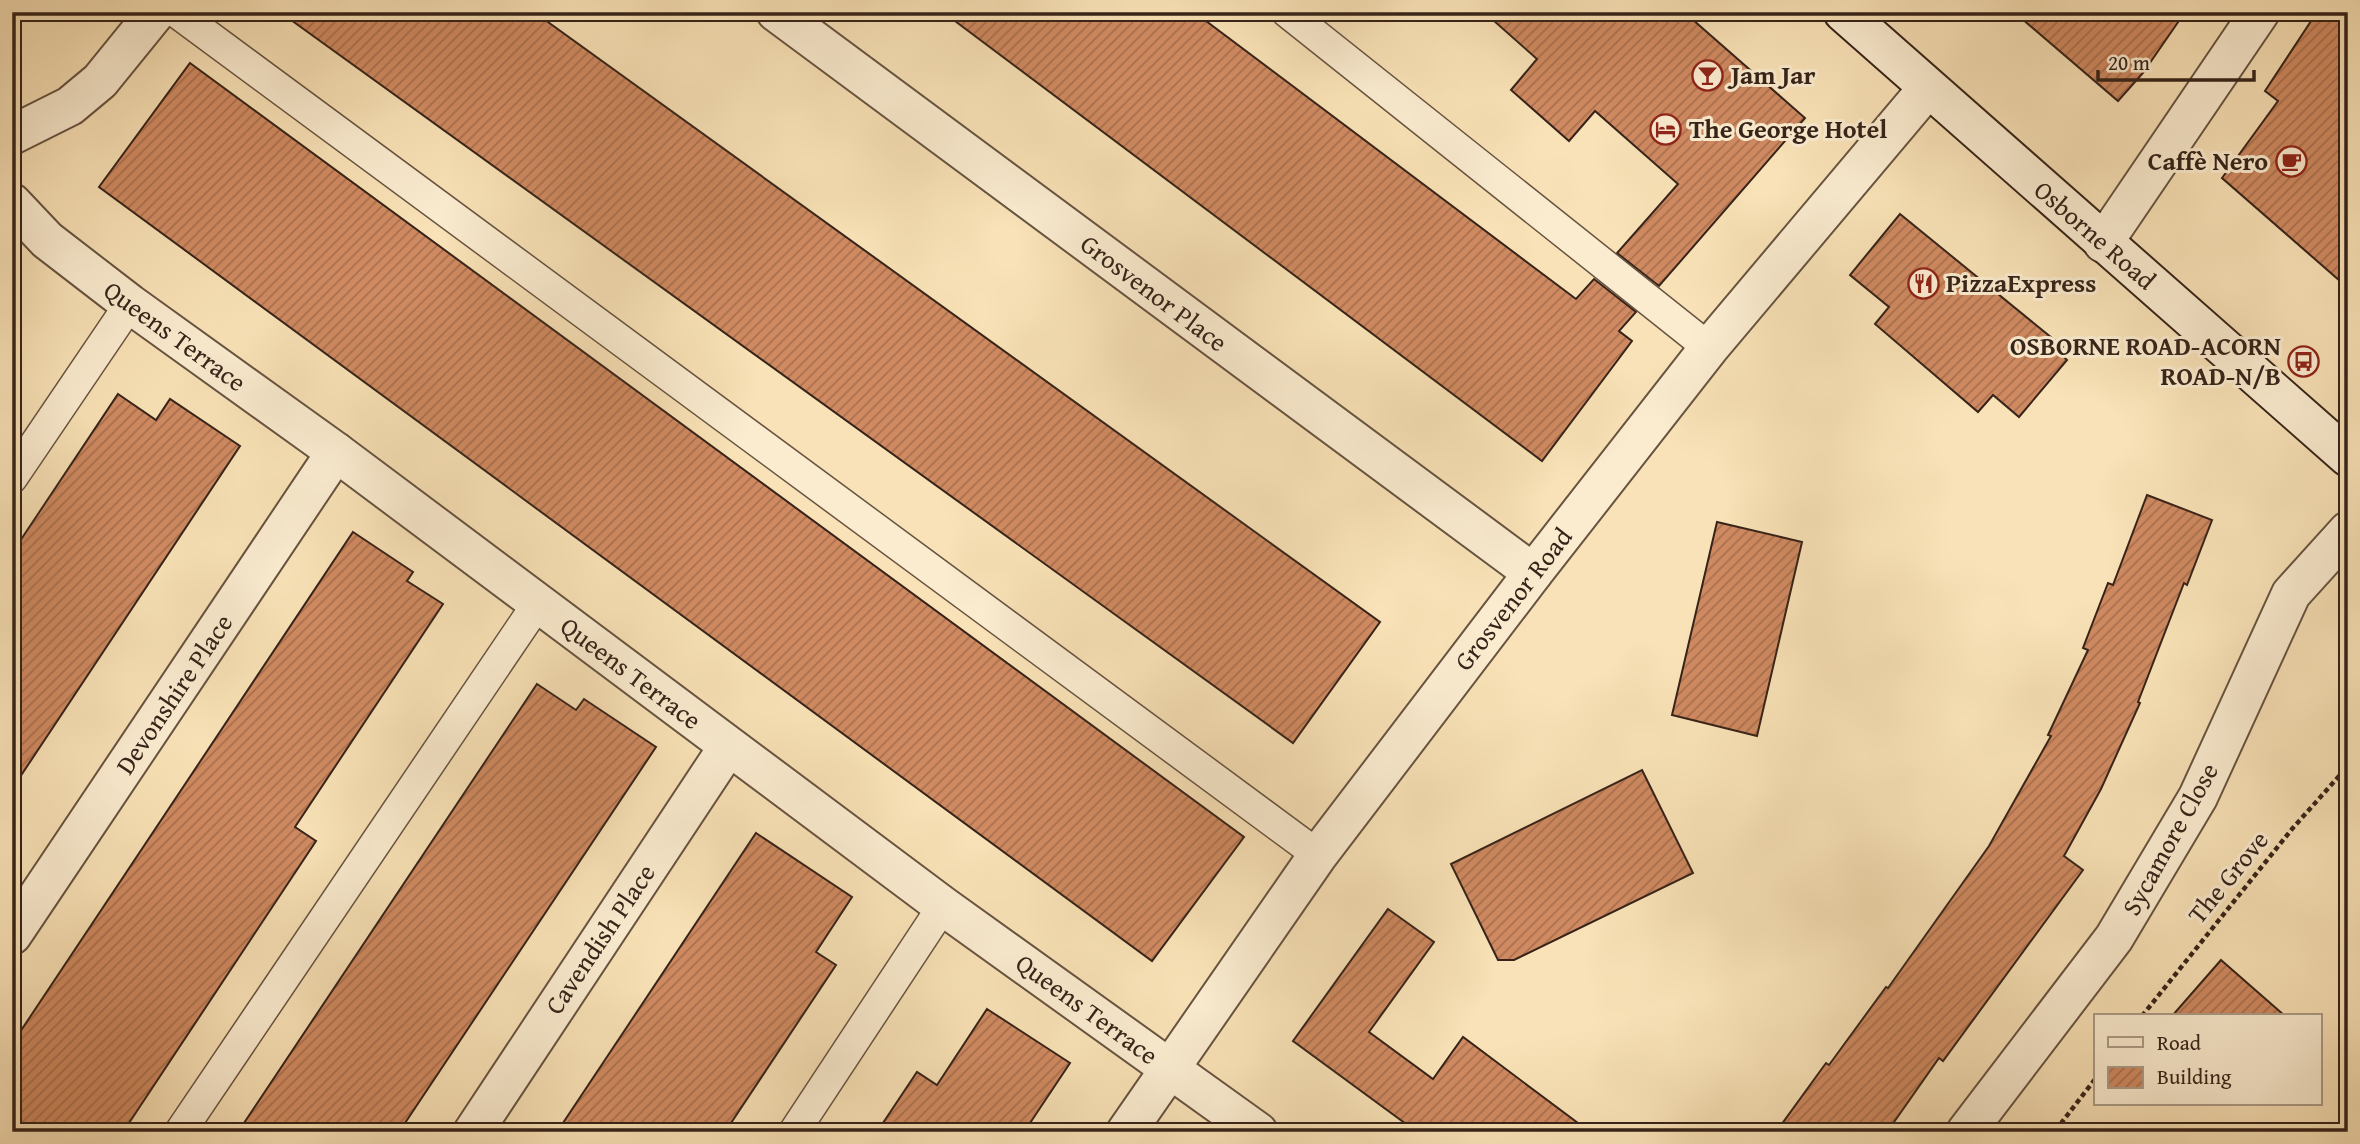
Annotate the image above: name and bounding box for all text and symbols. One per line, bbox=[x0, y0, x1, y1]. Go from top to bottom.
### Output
scale bar bbox=[2098, 38, 2253, 82]
text: 20 m bbox=[2108, 47, 2150, 78]
place label: Jam Jar bbox=[1727, 55, 1816, 94]
bar icon: Jam Jar bbox=[1691, 58, 1725, 92]
place label: The George Hotel bbox=[1689, 109, 1887, 148]
hotel icon: The George Hotel bbox=[1649, 112, 1683, 146]
place label: Caffè Nero bbox=[2148, 141, 2268, 180]
cafe icon: Caffè Nero bbox=[2274, 144, 2308, 178]
street label: Osborne Road bbox=[2026, 171, 2165, 299]
street label: Grosvenor Place bbox=[1073, 224, 1236, 361]
place label: PizzaExpress bbox=[1946, 263, 2096, 302]
restaurant icon: PizzaExpress bbox=[1906, 266, 1940, 300]
street label: Queens Terrace bbox=[96, 270, 255, 401]
place label: OSBORNE ROAD-ACORN ROAD-N/B bbox=[2010, 326, 2281, 395]
bus stop icon: OSBORNE ROAD-ACORN ROAD-N/B bbox=[2287, 344, 2321, 378]
street label: Grosvenor Road bbox=[1444, 519, 1581, 679]
street label: Devonshire Place bbox=[105, 606, 242, 782]
street label: Queens Terrace bbox=[553, 607, 710, 739]
street label: Sycamore Close bbox=[2111, 755, 2228, 922]
street label: The Grove bbox=[2178, 822, 2277, 932]
street label: Cavendish Place bbox=[535, 856, 664, 1022]
street label: Queens Terrace bbox=[1008, 943, 1167, 1074]
legend bbox=[2094, 1014, 2322, 1106]
text: Road bbox=[2157, 1027, 2202, 1058]
text: Building bbox=[2157, 1061, 2232, 1092]

